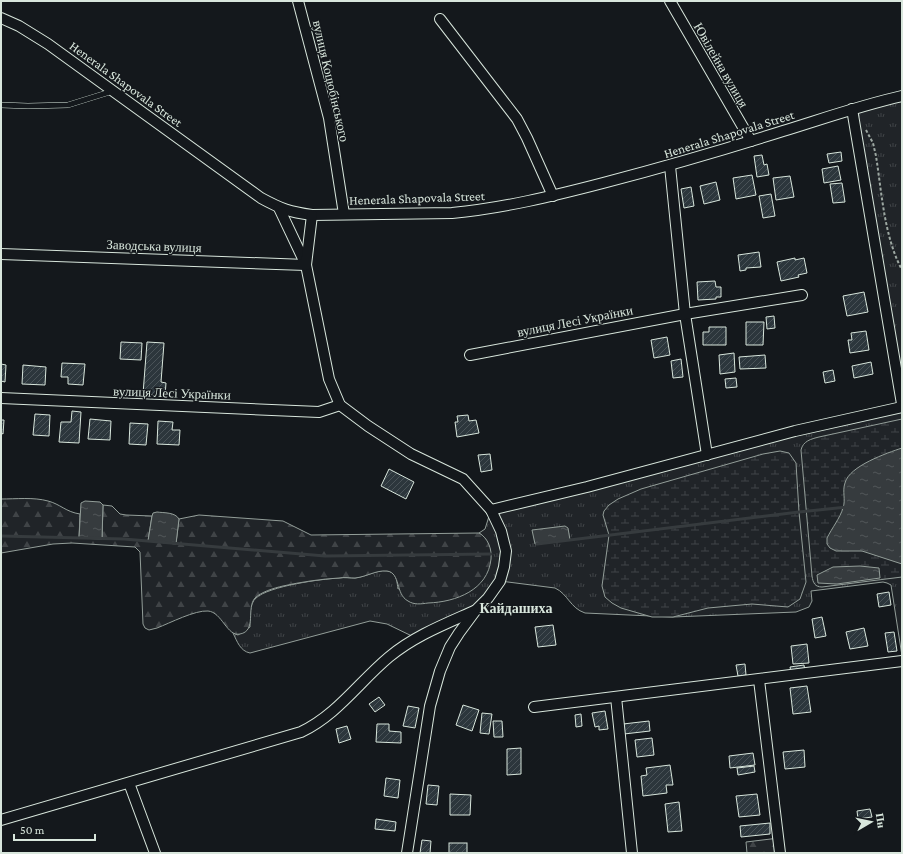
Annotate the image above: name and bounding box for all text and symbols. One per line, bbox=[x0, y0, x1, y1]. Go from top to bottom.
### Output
street label: вулиця Коцюбінського bbox=[310, 19, 352, 143]
street label: Ювілейна вулиця bbox=[691, 20, 751, 110]
street label: Henerala Shapovala Street bbox=[67, 38, 186, 130]
street label: Henerala Shapovala Street bbox=[662, 107, 797, 161]
street label: Henerala Shapovala Street bbox=[349, 188, 486, 208]
street label: Заводська вулиця bbox=[106, 237, 202, 255]
street label: вулиця Лесі Українки bbox=[516, 302, 634, 340]
street label: вулиця Лесі Українки bbox=[113, 383, 231, 403]
district label: Кайдашиха bbox=[480, 600, 552, 616]
north arrow bbox=[851, 802, 891, 842]
text: Пн bbox=[874, 812, 888, 829]
scale bar bbox=[14, 816, 95, 842]
text: 50 m bbox=[20, 823, 45, 837]

